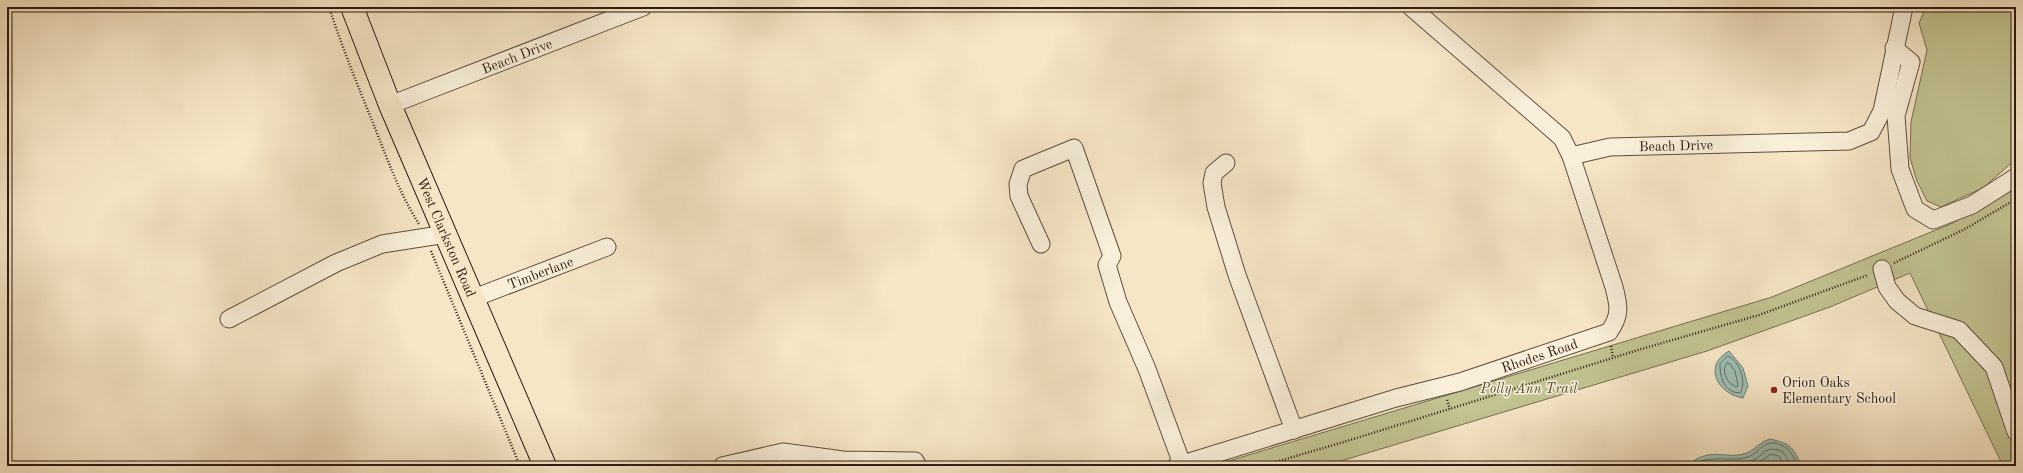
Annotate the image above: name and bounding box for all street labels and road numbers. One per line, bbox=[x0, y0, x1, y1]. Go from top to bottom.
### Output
street label: Beach Drive bbox=[480, 37, 554, 77]
street label: Beach Drive bbox=[1639, 138, 1713, 154]
street label: West Clarkston Road bbox=[414, 176, 478, 300]
street label: Timberlane bbox=[506, 255, 575, 292]
street label: Rhodes Road bbox=[1500, 337, 1580, 376]

